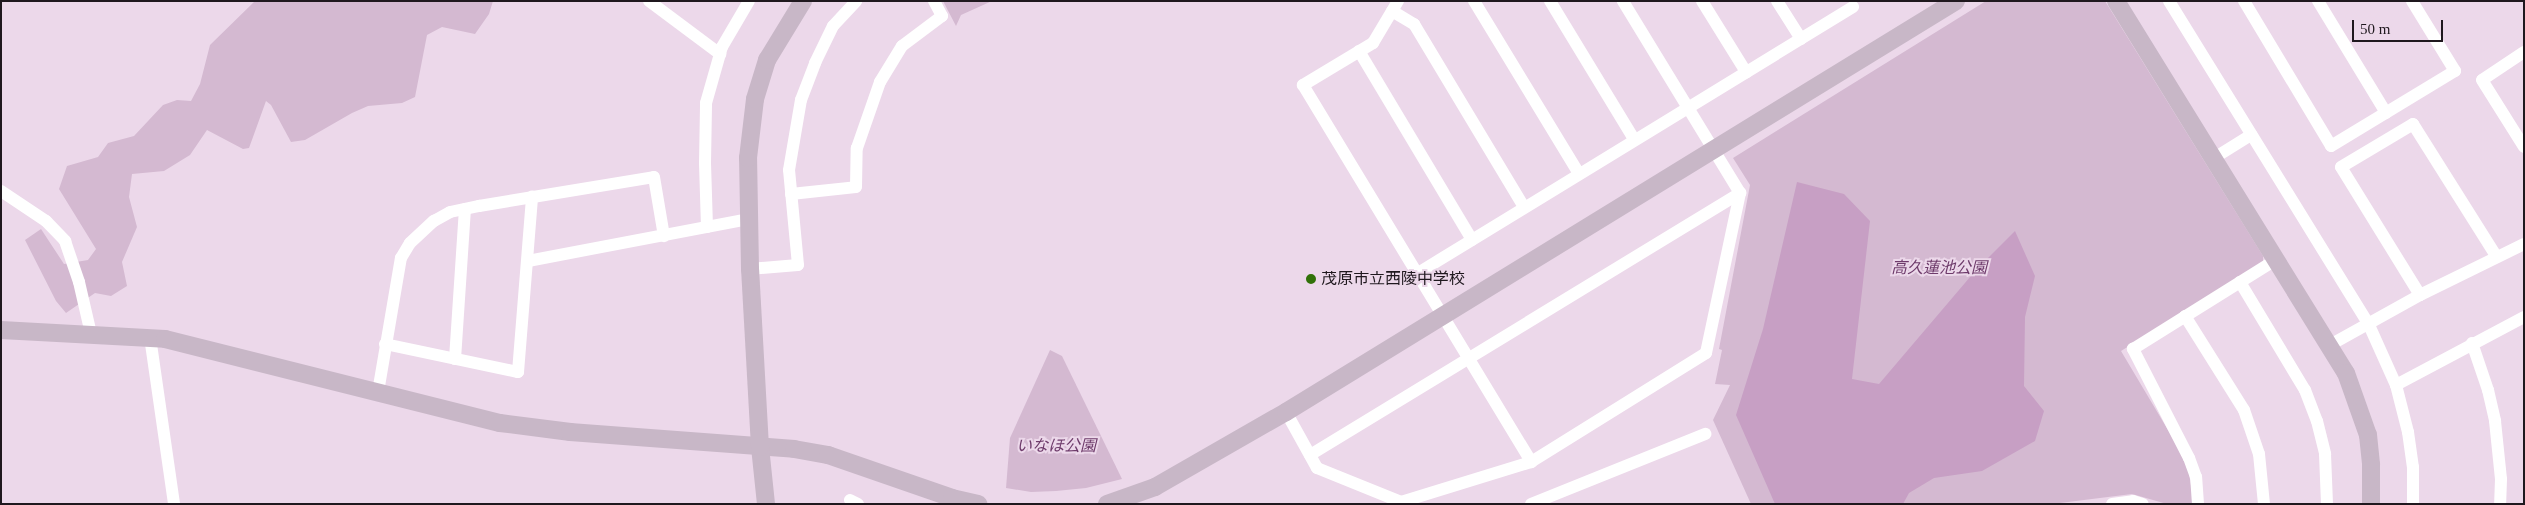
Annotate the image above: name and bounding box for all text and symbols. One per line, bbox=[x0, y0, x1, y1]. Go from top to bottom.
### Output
scale bar bbox=[2355, 10, 2446, 42]
text: 50 m bbox=[2360, 21, 2390, 37]
park label: 高久蓮池公園 bbox=[1891, 258, 1987, 278]
place label: 茂原市立西陵中学校 bbox=[1321, 269, 1465, 289]
marker: 茂原市立西陵中学校 bbox=[1305, 273, 1317, 285]
park label: いなほ公園 bbox=[1016, 436, 1096, 456]

